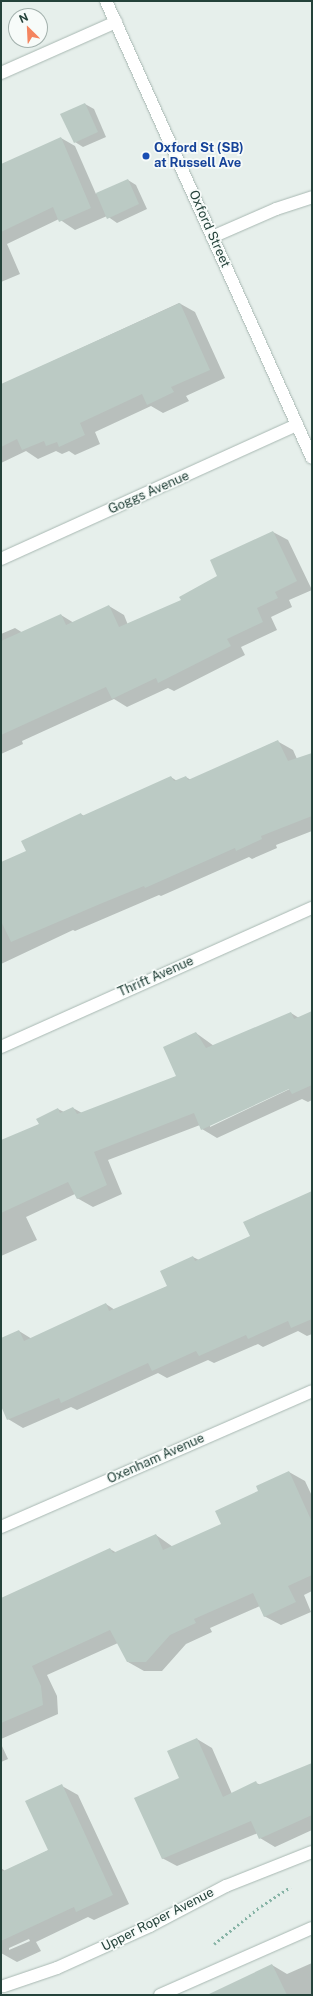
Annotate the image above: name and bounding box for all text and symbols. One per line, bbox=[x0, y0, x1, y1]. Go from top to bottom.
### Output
north arrow bbox=[8, 8, 48, 48]
text: N bbox=[17, 11, 30, 25]
place label: Oxford St (SB) at Russell Ave bbox=[154, 141, 244, 172]
marker: Oxford St (SB) at Russell Ave bbox=[141, 151, 151, 161]
street label: Oxford Street bbox=[185, 188, 233, 270]
street label: Goggs Avenue bbox=[106, 468, 192, 518]
street label: Thrift Avenue bbox=[116, 953, 196, 1001]
street label: Oxenham Avenue bbox=[105, 1431, 207, 1487]
street label: Upper Roper Avenue bbox=[99, 1885, 217, 1955]

